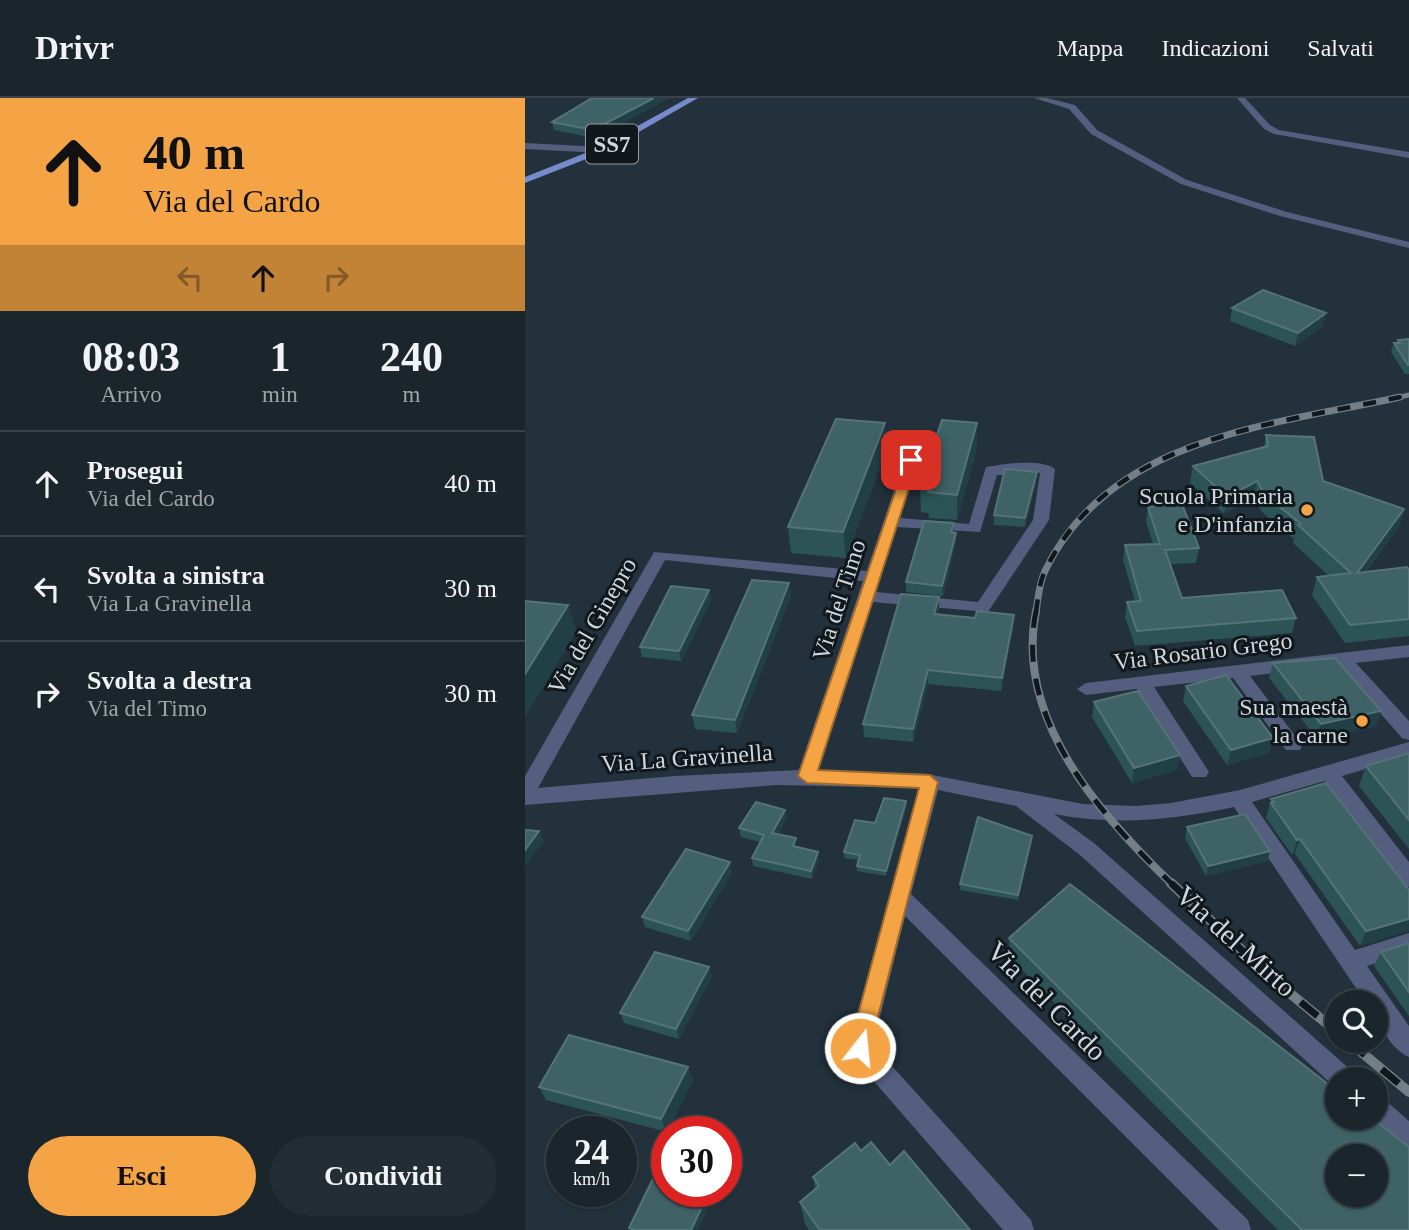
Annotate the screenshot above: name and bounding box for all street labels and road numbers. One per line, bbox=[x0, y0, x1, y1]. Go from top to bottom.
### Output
road number: SS7 bbox=[586, 124, 638, 164]
street label: Via del Timo bbox=[807, 536, 871, 664]
street label: Via del Ginepro bbox=[542, 553, 642, 699]
street label: Via Rosario Grego bbox=[1112, 627, 1294, 675]
street label: Via La Gravinella bbox=[600, 739, 774, 777]
street label: Via del Mirto bbox=[1170, 879, 1302, 1003]
street label: Via del Cardo bbox=[981, 935, 1113, 1067]

